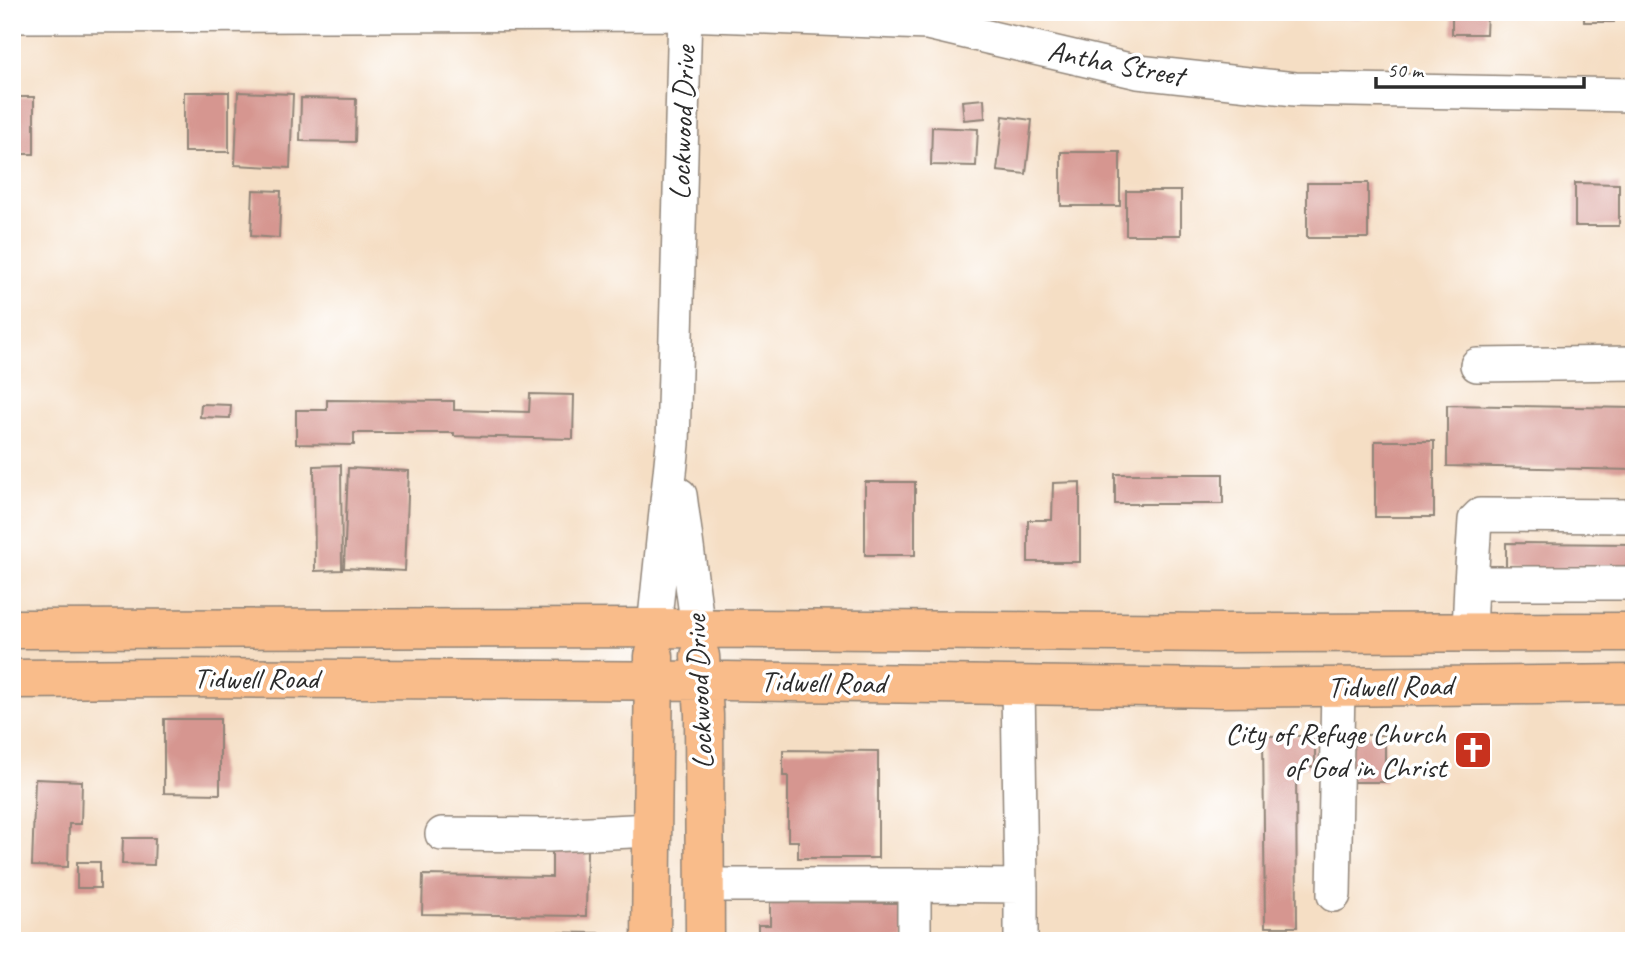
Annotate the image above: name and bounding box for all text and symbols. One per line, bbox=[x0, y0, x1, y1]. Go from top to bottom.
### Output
street label: Antha Street bbox=[1045, 31, 1191, 96]
street label: Lockwood Drive bbox=[660, 43, 704, 201]
scale bar bbox=[1376, 46, 1585, 90]
text: 50 m bbox=[1387, 57, 1425, 83]
street label: Lockwood Drive bbox=[676, 612, 722, 770]
street label: Tidwell Road bbox=[193, 659, 323, 697]
street label: Tidwell Road bbox=[760, 662, 890, 702]
street label: Tidwell Road bbox=[1327, 666, 1457, 706]
place label: City of Refuge Church of God in Christ bbox=[1225, 714, 1449, 786]
church icon: City of Refuge Church of God in Christ bbox=[1452, 729, 1494, 771]

